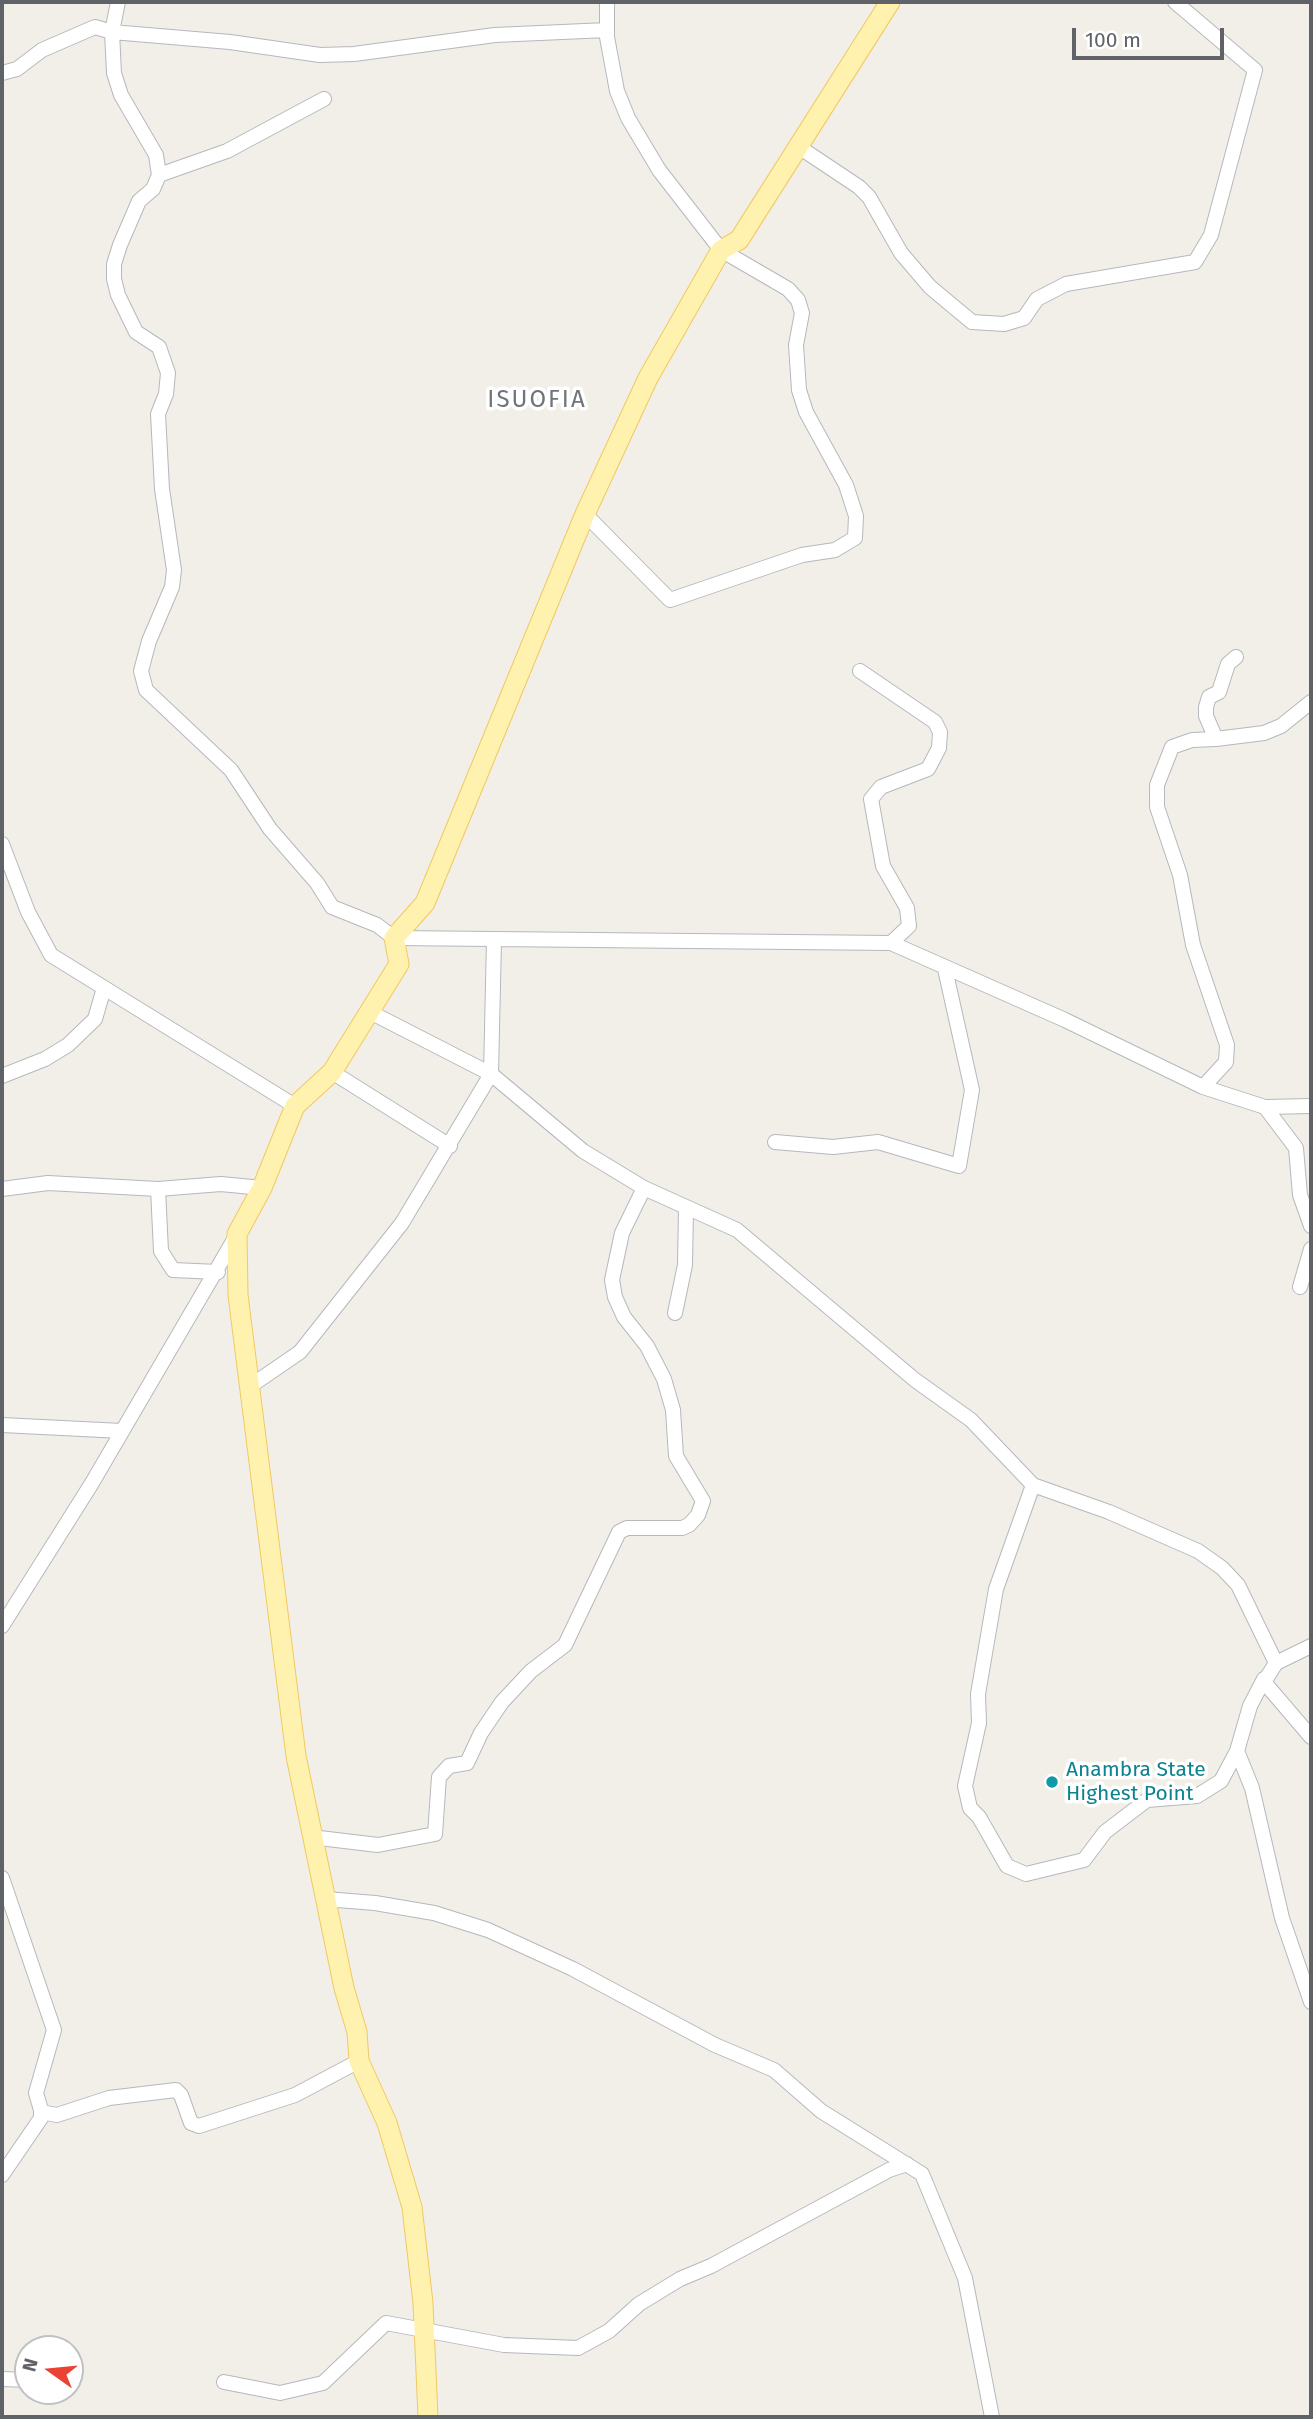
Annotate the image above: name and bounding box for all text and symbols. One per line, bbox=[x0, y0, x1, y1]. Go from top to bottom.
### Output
scale bar bbox=[1075, 14, 1227, 58]
text: 100 m bbox=[1085, 27, 1141, 53]
district label: ISUOFIA bbox=[488, 386, 586, 414]
place label: Anambra State Highest Point bbox=[1066, 1757, 1206, 1807]
marker: Anambra State Highest Point bbox=[1044, 1774, 1060, 1790]
north arrow bbox=[14, 2335, 84, 2405]
text: N bbox=[17, 2356, 43, 2374]

